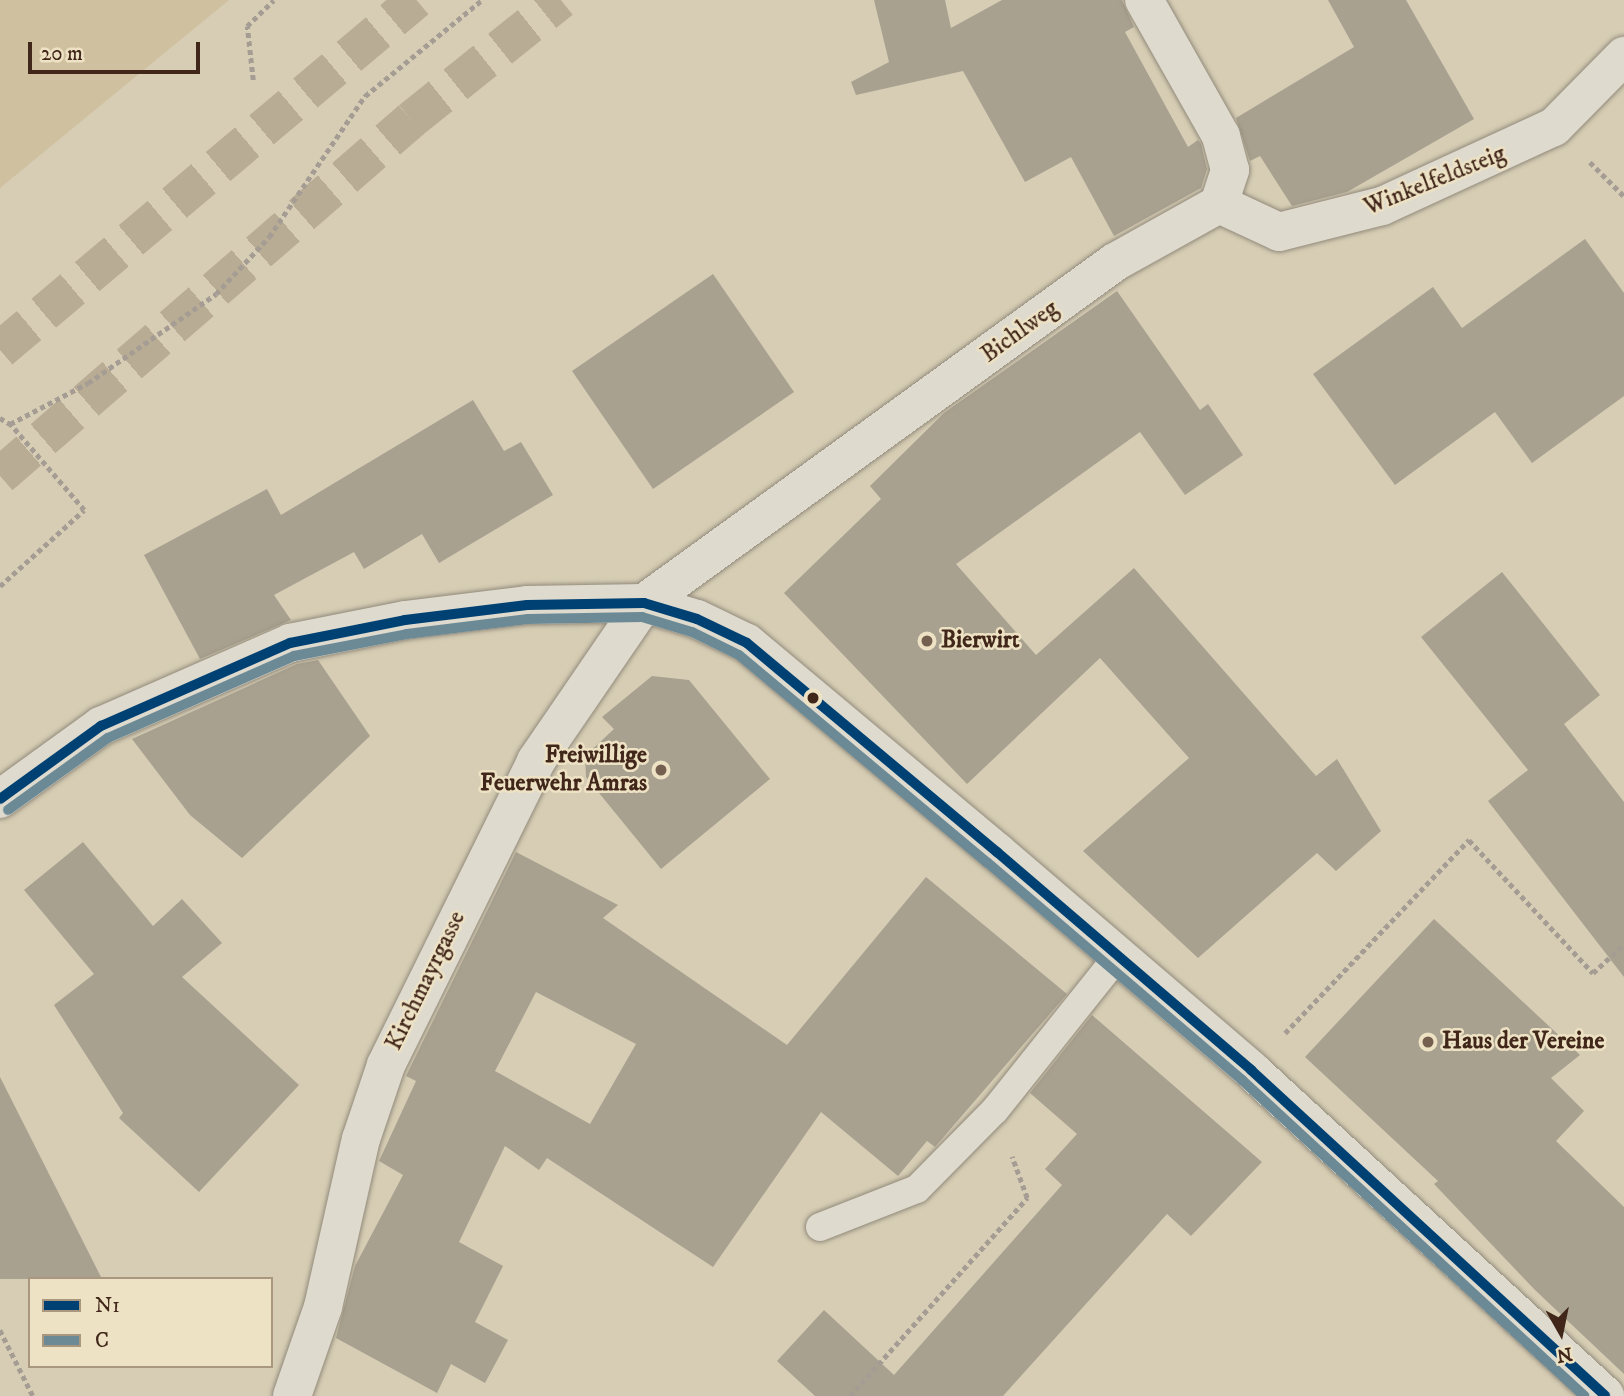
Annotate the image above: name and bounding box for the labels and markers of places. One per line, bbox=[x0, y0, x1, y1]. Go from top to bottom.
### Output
place label: Bierwirt bbox=[941, 627, 1019, 655]
marker: Bierwirt bbox=[919, 633, 935, 649]
unlabelled marker bbox=[806, 691, 820, 705]
place label: Freiwillige Feuerwehr Amras bbox=[480, 742, 647, 798]
marker: Freiwillige Feuerwehr Amras bbox=[653, 762, 669, 778]
place label: Haus der Vereine bbox=[1442, 1028, 1604, 1056]
marker: Haus der Vereine bbox=[1420, 1034, 1436, 1050]

